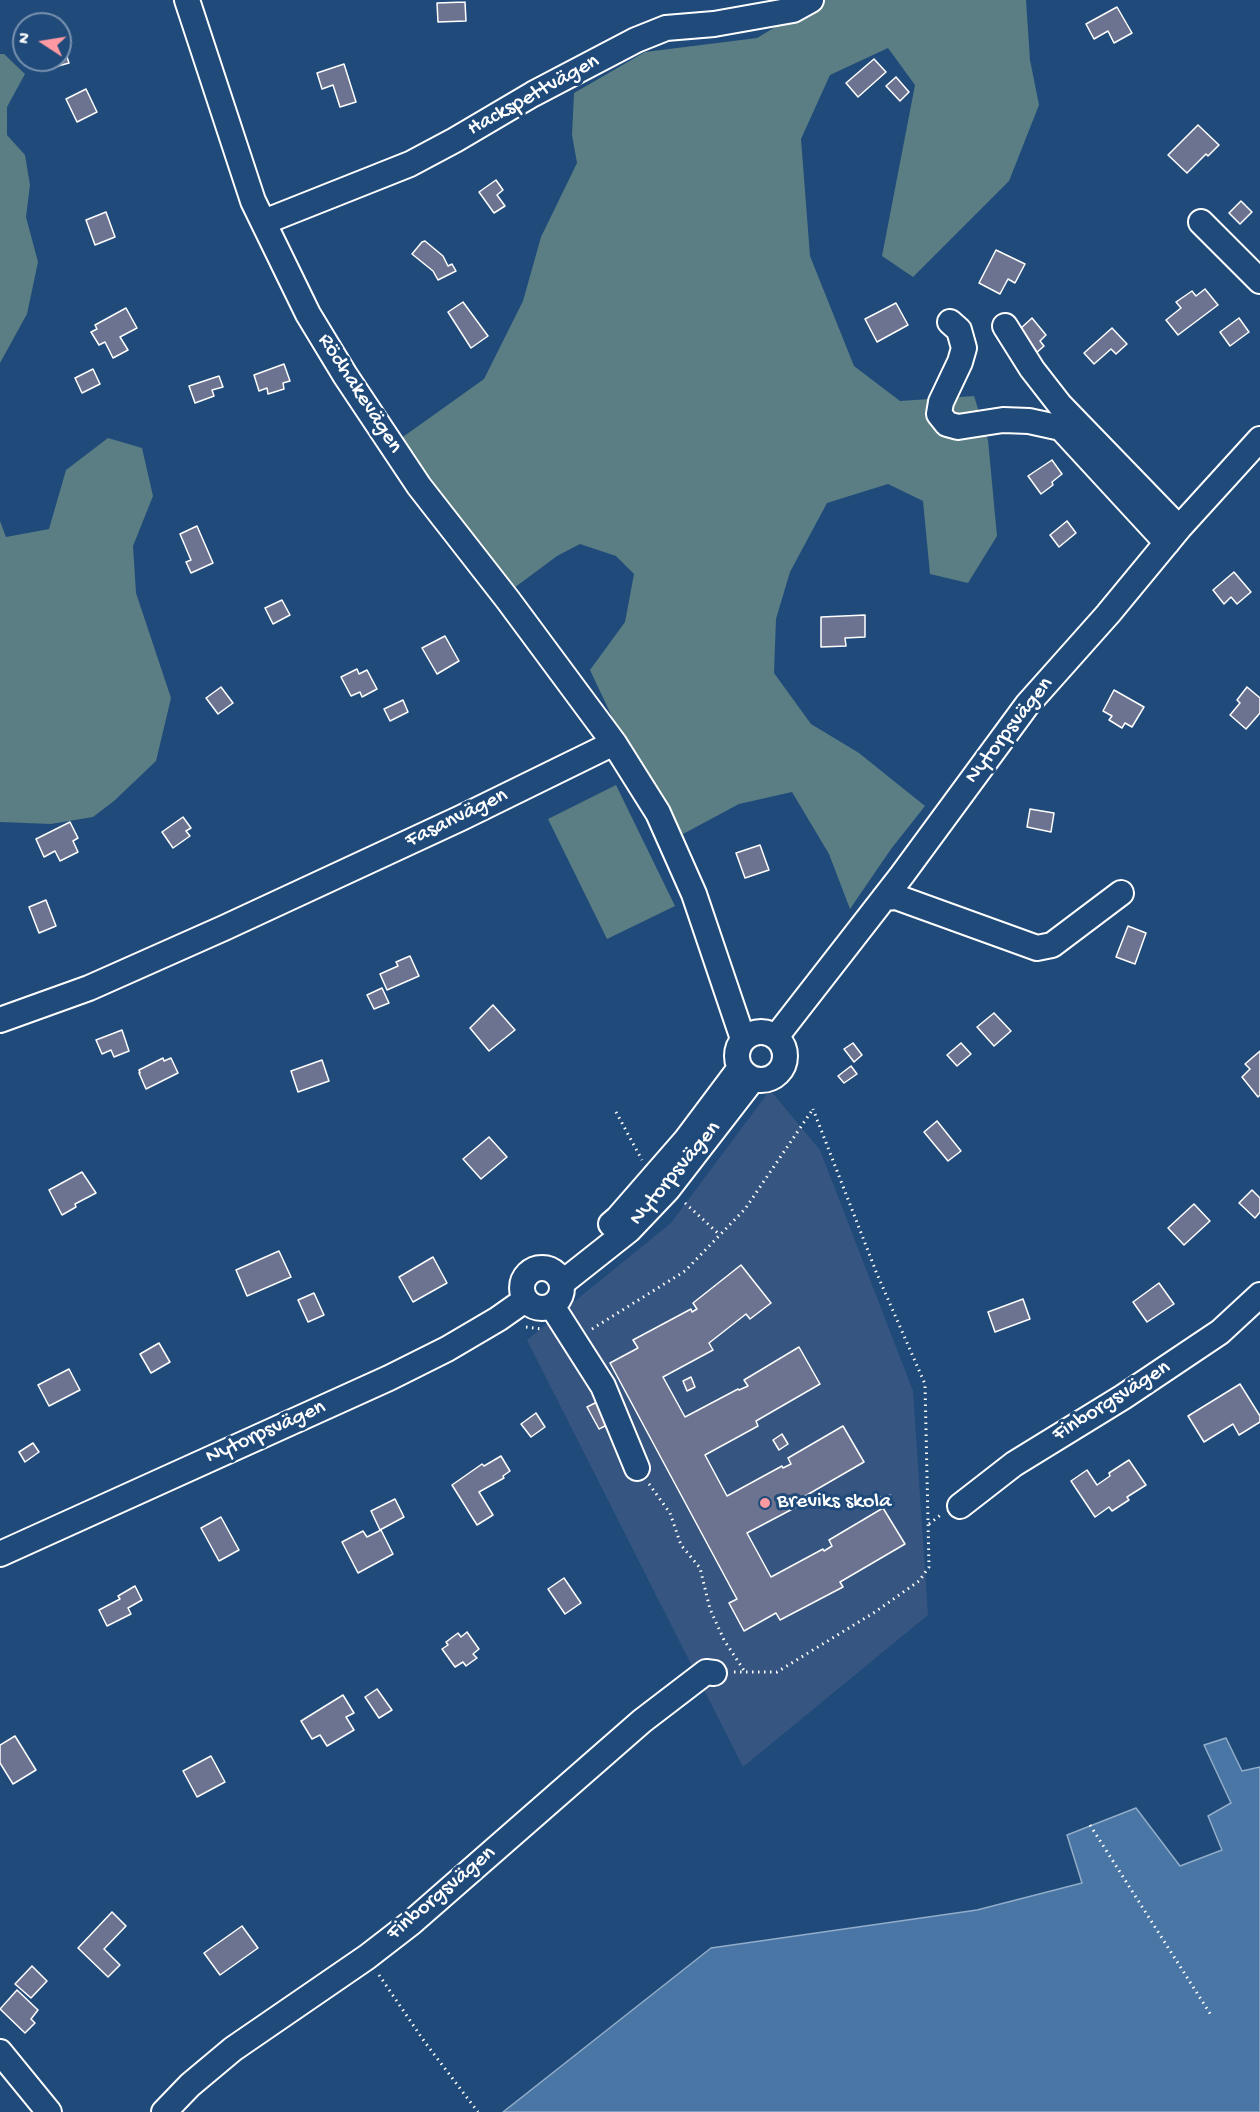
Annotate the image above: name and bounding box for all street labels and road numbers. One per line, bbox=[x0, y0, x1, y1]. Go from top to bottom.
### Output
street label: Hackspettvägen bbox=[464, 49, 604, 143]
street label: Rödhakevägen bbox=[311, 329, 407, 459]
street label: Nytorpsvägen bbox=[960, 672, 1060, 790]
street label: Fasanvägen bbox=[402, 783, 512, 855]
street label: Nytorpsvägen bbox=[625, 1116, 727, 1232]
street label: Finborgsvägen bbox=[1048, 1355, 1176, 1449]
street label: Nytorpsvägen bbox=[202, 1395, 330, 1471]
street label: Finborgsvägen bbox=[382, 1841, 502, 1947]

